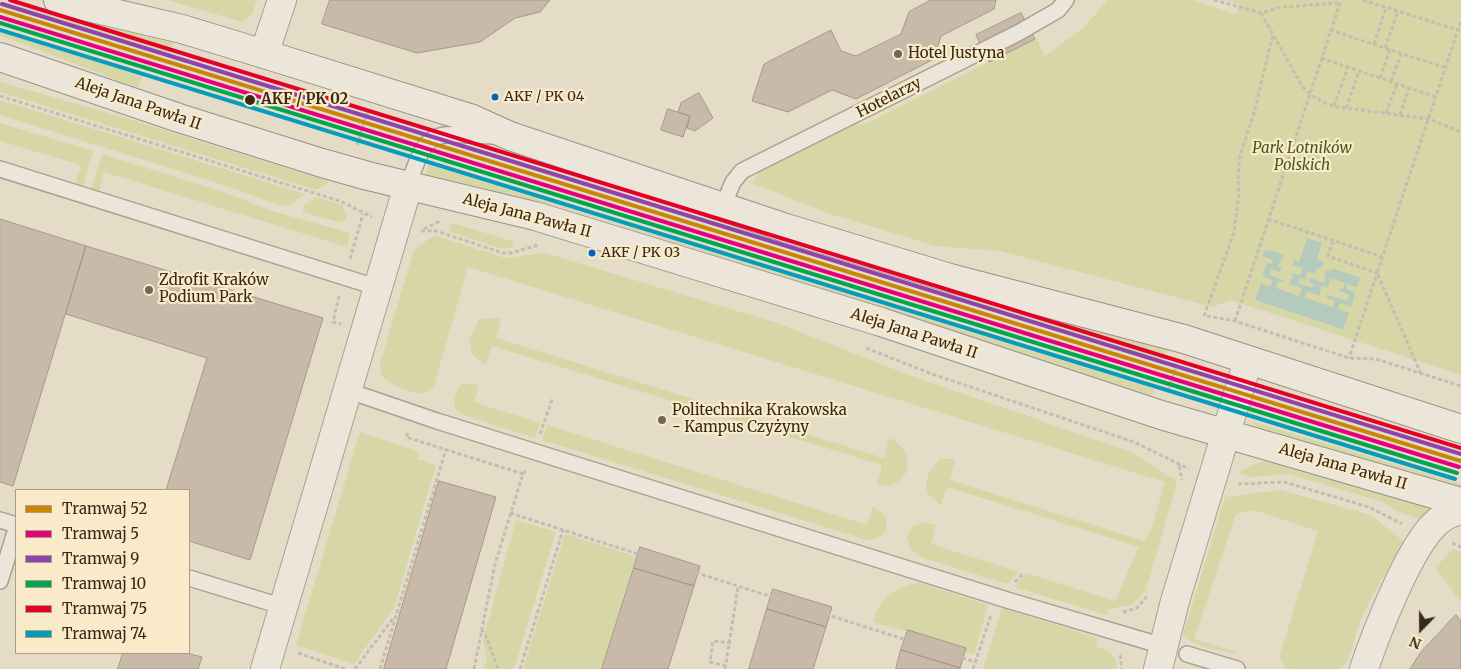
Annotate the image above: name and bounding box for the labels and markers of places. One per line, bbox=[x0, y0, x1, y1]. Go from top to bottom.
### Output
place label: Hotel Justyna bbox=[908, 45, 1005, 63]
marker: Hotel Justyna bbox=[892, 48, 904, 60]
place label: AKF / PK 04 bbox=[504, 89, 584, 105]
place label: AKF / PK 02 bbox=[261, 91, 348, 109]
marker: AKF / PK 04 bbox=[490, 92, 500, 102]
marker: AKF / PK 02 bbox=[243, 93, 257, 107]
place label: AKF / PK 03 bbox=[601, 245, 680, 261]
marker: AKF / PK 03 bbox=[587, 248, 597, 258]
place label: Zdrofit Kraków Podium Park bbox=[159, 272, 269, 307]
marker: Zdrofit Kraków Podium Park bbox=[143, 284, 155, 296]
place label: Politechnika Krakowska - Kampus Czyżyny bbox=[672, 402, 847, 437]
marker: Politechnika Krakowska - Kampus Czyżyny bbox=[656, 414, 668, 426]

